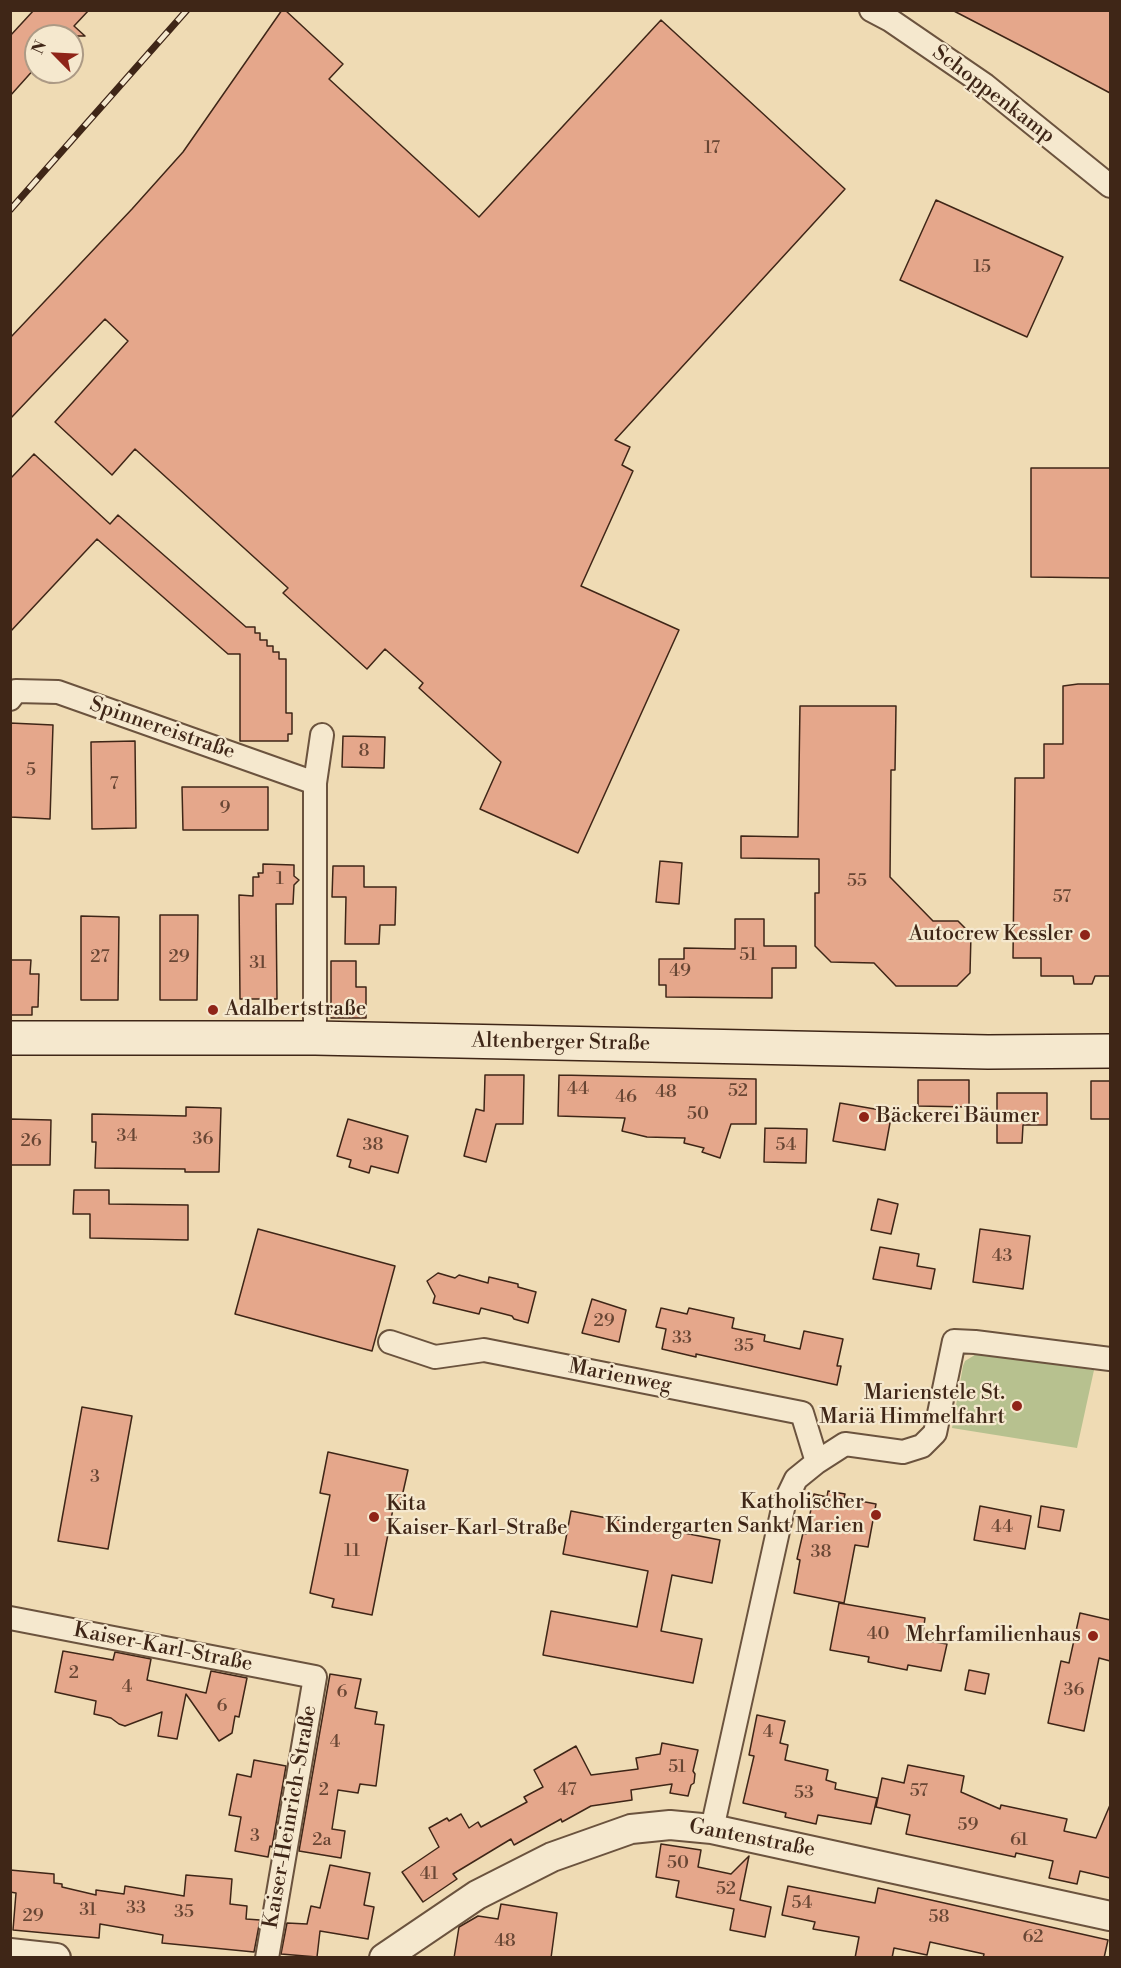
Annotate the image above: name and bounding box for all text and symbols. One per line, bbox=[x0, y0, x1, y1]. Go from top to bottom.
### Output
north arrow bbox=[24, 24, 84, 84]
text: N bbox=[28, 38, 51, 57]
street label: Schoppenkamp bbox=[927, 41, 1059, 149]
house number: 17 bbox=[704, 138, 720, 160]
house number: 15 bbox=[973, 257, 991, 279]
street label: Spinnereistraße bbox=[86, 692, 238, 766]
house number: 8 bbox=[358, 741, 370, 763]
house number: 5 bbox=[26, 760, 36, 782]
house number: 7 bbox=[109, 774, 119, 796]
house number: 9 bbox=[220, 798, 230, 820]
house number: 1 bbox=[276, 869, 284, 891]
house number: 55 bbox=[847, 871, 867, 893]
house number: 57 bbox=[1053, 887, 1071, 909]
place label: Autocrew Kessler bbox=[909, 922, 1073, 948]
marker: Autocrew Kessler bbox=[1078, 928, 1092, 942]
house number: 51 bbox=[739, 945, 757, 967]
house number: 27 bbox=[90, 947, 110, 969]
house number: 29 bbox=[168, 947, 190, 969]
house number: 31 bbox=[249, 953, 267, 975]
house number: 49 bbox=[669, 961, 691, 983]
place label: Adalbertstraße bbox=[225, 997, 366, 1023]
marker: Adalbertstraße bbox=[206, 1003, 220, 1017]
street label: Altenberger Straße bbox=[471, 1029, 651, 1057]
house number: 44 bbox=[567, 1079, 589, 1101]
house number: 52 bbox=[728, 1081, 748, 1103]
house number: 48 bbox=[655, 1082, 677, 1104]
house number: 46 bbox=[615, 1087, 637, 1109]
house number: 50 bbox=[687, 1104, 709, 1126]
place label: Bäckerei Bäumer bbox=[876, 1104, 1040, 1130]
marker: Bäckerei Bäumer bbox=[857, 1110, 871, 1124]
house number: 34 bbox=[117, 1126, 137, 1148]
house number: 36 bbox=[193, 1129, 213, 1151]
house number: 26 bbox=[20, 1131, 42, 1153]
house number: 38 bbox=[363, 1135, 383, 1157]
house number: 54 bbox=[776, 1135, 796, 1157]
house number: 43 bbox=[992, 1246, 1012, 1268]
house number: 29 bbox=[593, 1311, 615, 1333]
house number: 33 bbox=[672, 1328, 692, 1350]
house number: 35 bbox=[734, 1336, 754, 1358]
street label: Marienweg bbox=[566, 1355, 674, 1399]
place label: Marienstele St. Mariä Himmelfahrt bbox=[819, 1381, 1005, 1431]
marker: Marienstele St. Mariä Himmelfahrt bbox=[1010, 1399, 1024, 1413]
house number: 3 bbox=[90, 1467, 100, 1489]
place label: Katholischer Kindergarten Sankt Marien bbox=[605, 1490, 864, 1540]
place label: Kita Kaiser-Karl-Straße bbox=[386, 1492, 568, 1542]
marker: Katholischer Kindergarten Sankt Marien bbox=[869, 1508, 883, 1522]
marker: Kita Kaiser-Karl-Straße bbox=[367, 1510, 381, 1524]
house number: 44 bbox=[991, 1517, 1013, 1539]
house number: 11 bbox=[344, 1541, 360, 1563]
house number: 38 bbox=[811, 1542, 831, 1564]
street label: Kaiser-Karl-Straße bbox=[71, 1618, 255, 1678]
place label: Mehrfamilienhaus bbox=[906, 1623, 1081, 1649]
house number: 40 bbox=[867, 1624, 889, 1646]
marker: Mehrfamilienhaus bbox=[1086, 1629, 1100, 1643]
house number: 2 bbox=[69, 1663, 79, 1685]
house number: 4 bbox=[122, 1677, 132, 1699]
house number: 36 bbox=[1064, 1680, 1084, 1702]
house number: 6 bbox=[337, 1682, 347, 1704]
house number: 6 bbox=[217, 1696, 227, 1718]
street label: Kaiser-Heinrich-Straße bbox=[259, 1703, 323, 1931]
house number: 4 bbox=[763, 1722, 773, 1744]
house number: 4 bbox=[330, 1732, 340, 1754]
house number: 51 bbox=[668, 1757, 686, 1779]
house number: 2 bbox=[319, 1780, 329, 1802]
house number: 47 bbox=[557, 1780, 577, 1802]
house number: 57 bbox=[910, 1781, 928, 1803]
house number: 53 bbox=[794, 1783, 814, 1805]
street label: Gantenstraße bbox=[687, 1814, 817, 1864]
house number: 59 bbox=[958, 1815, 978, 1837]
house number: 3 bbox=[250, 1826, 260, 1848]
house number: 2a bbox=[312, 1830, 332, 1852]
house number: 61 bbox=[1010, 1830, 1028, 1852]
house number: 50 bbox=[667, 1853, 689, 1875]
house number: 41 bbox=[420, 1864, 438, 1886]
house number: 52 bbox=[716, 1879, 736, 1901]
house number: 54 bbox=[792, 1893, 812, 1915]
house number: 33 bbox=[126, 1898, 146, 1920]
house number: 31 bbox=[79, 1900, 97, 1922]
house number: 35 bbox=[174, 1902, 194, 1924]
house number: 29 bbox=[22, 1906, 44, 1928]
house number: 58 bbox=[929, 1907, 949, 1929]
house number: 62 bbox=[1022, 1927, 1044, 1949]
house number: 48 bbox=[494, 1931, 516, 1953]

